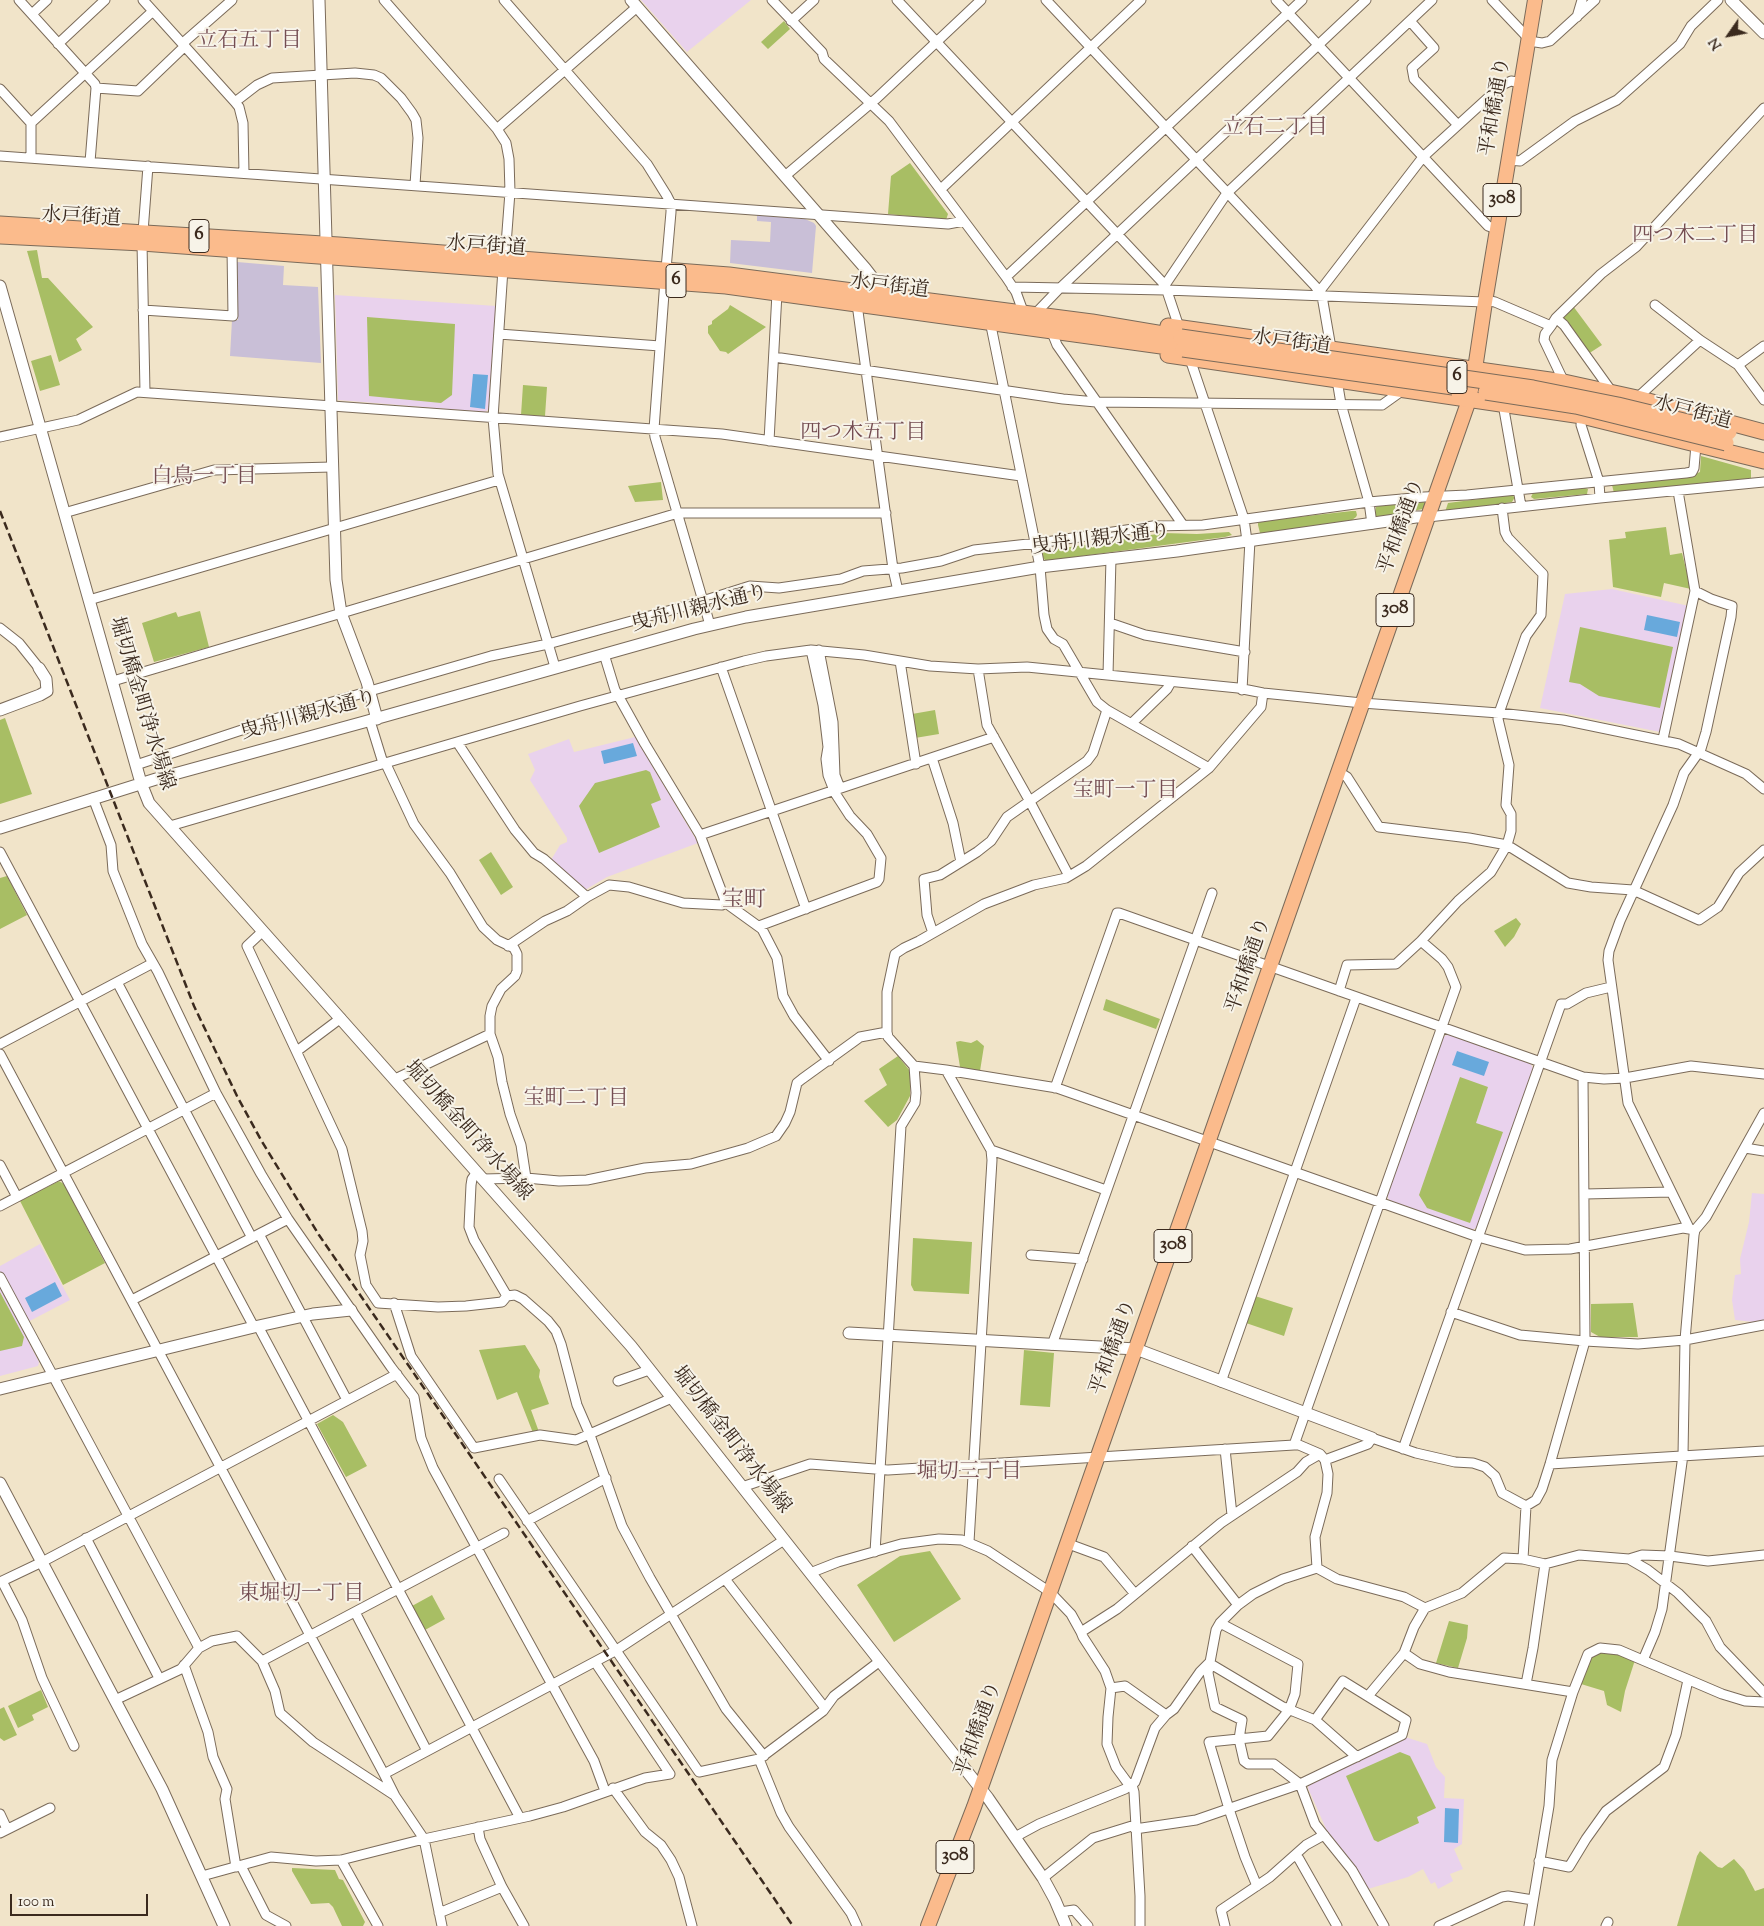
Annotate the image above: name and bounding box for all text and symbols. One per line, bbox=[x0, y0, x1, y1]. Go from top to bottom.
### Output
north arrow bbox=[1704, 10, 1754, 60]
district label: 立石五丁目 bbox=[197, 29, 301, 55]
text: N bbox=[1705, 33, 1728, 53]
street label: 平和橋通り bbox=[1476, 56, 1518, 158]
district label: 立石二丁目 bbox=[1223, 116, 1327, 142]
road number: 308 bbox=[1483, 184, 1521, 216]
street label: 水戸街道 bbox=[40, 205, 122, 233]
road number: 6 bbox=[189, 220, 209, 252]
district label: 四つ木二丁目 bbox=[1632, 224, 1758, 250]
street label: 水戸街道 bbox=[445, 233, 527, 263]
road number: 6 bbox=[666, 264, 686, 298]
street label: 水戸街道 bbox=[848, 271, 930, 305]
street label: 水戸街道 bbox=[1250, 327, 1332, 361]
road number: 6 bbox=[1447, 361, 1467, 394]
street label: 水戸街道 bbox=[1650, 392, 1734, 436]
district label: 四つ木五丁目 bbox=[800, 421, 926, 447]
district label: 白鳥一丁目 bbox=[152, 465, 256, 491]
street label: 平和橋通り bbox=[1375, 476, 1431, 578]
street label: 曳舟川親水通り bbox=[1030, 521, 1172, 561]
street label: 曳舟川親水通り bbox=[629, 581, 771, 639]
road number: 308 bbox=[1376, 594, 1414, 626]
street label: 堀切橋金町浄水場線 bbox=[102, 614, 178, 794]
street label: 曳舟川親水通り bbox=[238, 687, 380, 747]
district label: 宝町一丁目 bbox=[1073, 779, 1177, 805]
district label: 宝町 bbox=[722, 889, 766, 915]
street label: 平和橋通り bbox=[1222, 915, 1278, 1017]
street label: 堀切橋金町浄水場線 bbox=[398, 1057, 536, 1207]
district label: 宝町二丁目 bbox=[524, 1087, 628, 1113]
road number: 308 bbox=[1154, 1230, 1192, 1262]
street label: 平和橋通り bbox=[1087, 1297, 1143, 1399]
street label: 堀切橋金町浄水場線 bbox=[665, 1363, 795, 1519]
district label: 堀切三丁目 bbox=[917, 1460, 1021, 1486]
district label: 東堀切一丁目 bbox=[238, 1582, 364, 1608]
street label: 平和橋通り bbox=[952, 1679, 1008, 1781]
road number: 308 bbox=[936, 1840, 974, 1874]
scale bar bbox=[12, 1884, 150, 1916]
text: 100 m bbox=[18, 1892, 54, 1913]

